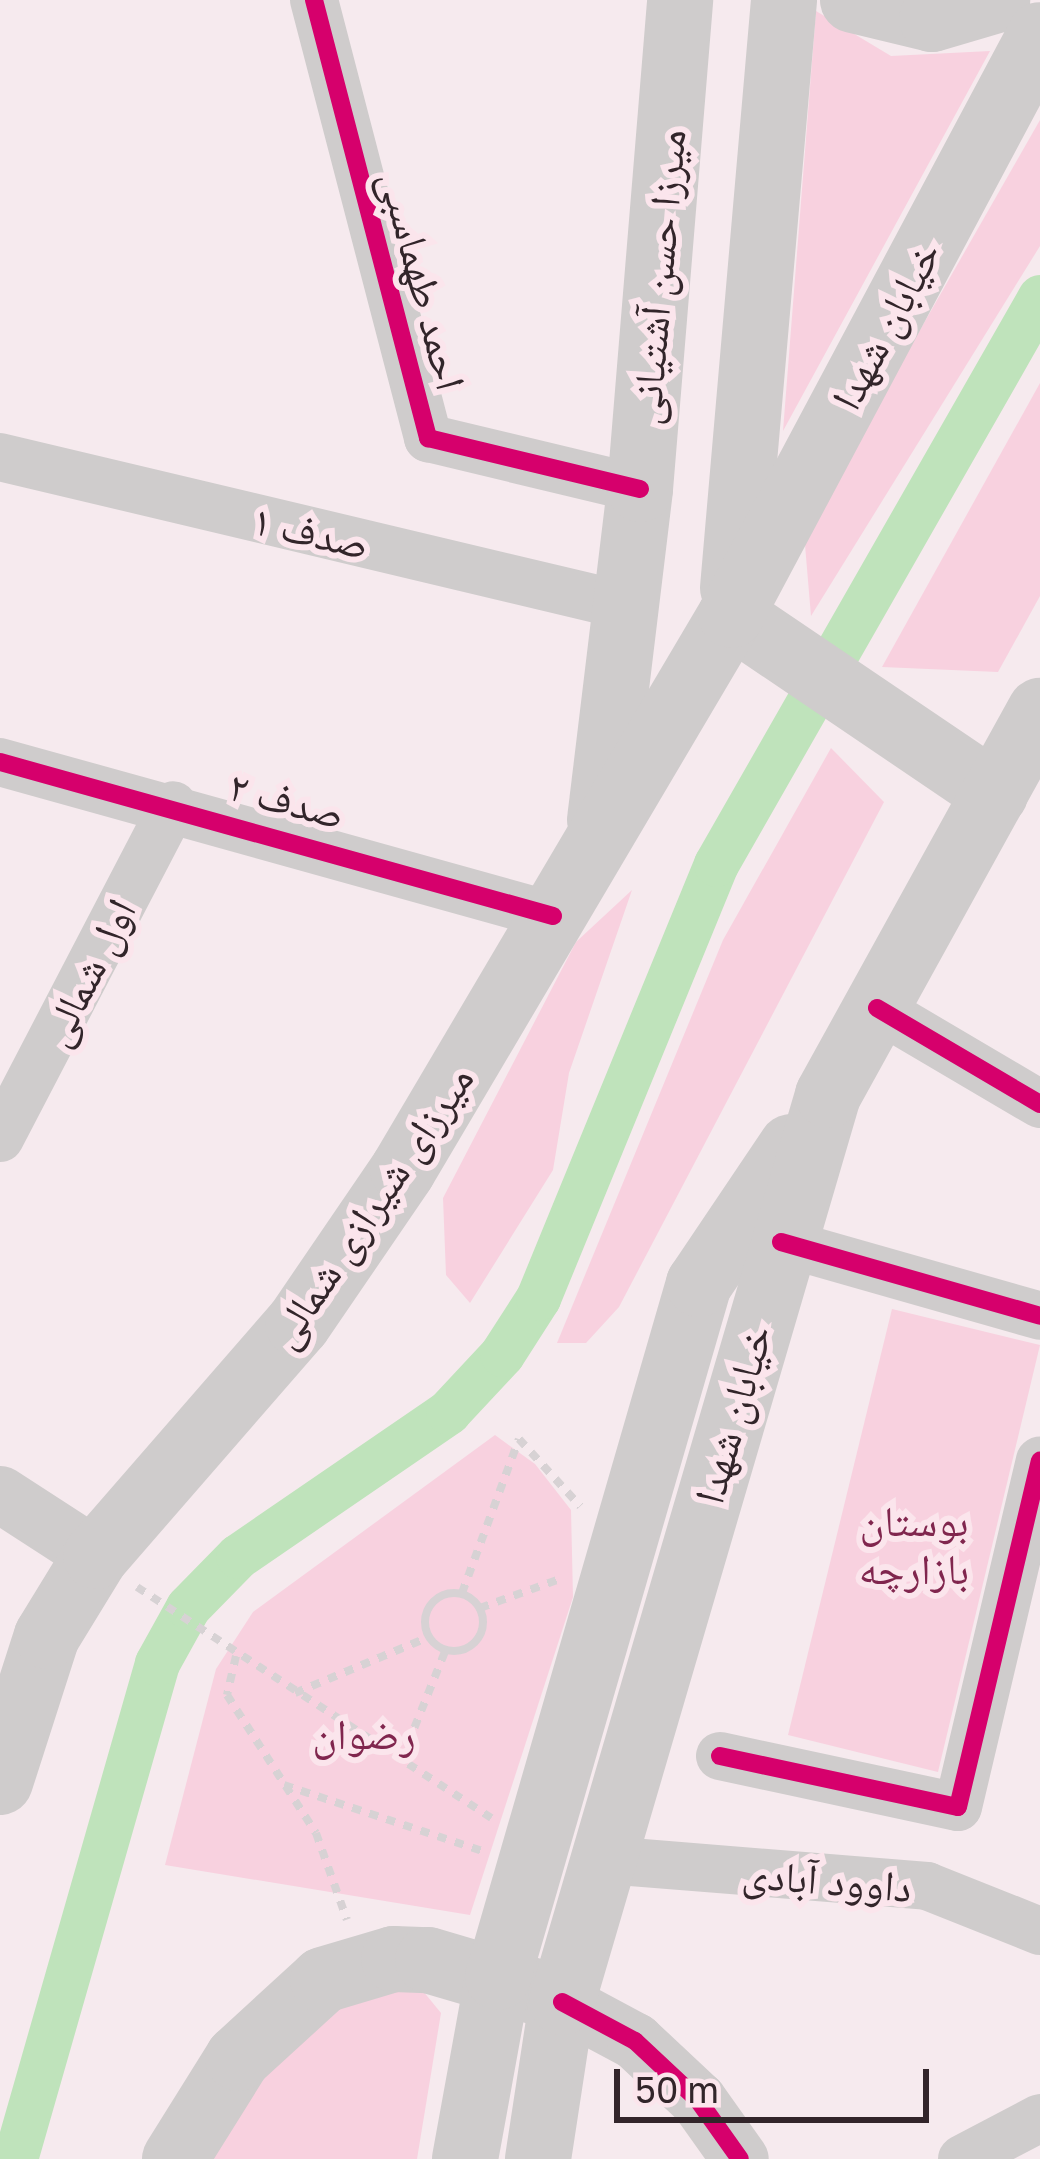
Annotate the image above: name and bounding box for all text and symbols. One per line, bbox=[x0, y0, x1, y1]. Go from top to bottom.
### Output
street label: میرزا حسن آشتیانی bbox=[619, 127, 695, 427]
street label: احمد طهماسبی bbox=[371, 165, 477, 395]
street label: خیابان شهدا bbox=[820, 232, 950, 418]
street label: صدف ۱ bbox=[248, 493, 374, 569]
street label: صدف ۲ bbox=[224, 759, 350, 839]
street label: اول شمالی bbox=[29, 890, 145, 1054]
street label: میرزای شیرازی شمالی bbox=[257, 1055, 483, 1357]
street label: خیابان شهدا bbox=[683, 1319, 781, 1509]
park label: بوستان بازارچه bbox=[859, 1495, 969, 1594]
park label: رضوان bbox=[312, 1708, 416, 1758]
street label: داوود آبادی bbox=[740, 1846, 914, 1912]
scale bar bbox=[620, 2045, 935, 2119]
text: 50 m bbox=[635, 2068, 719, 2111]

